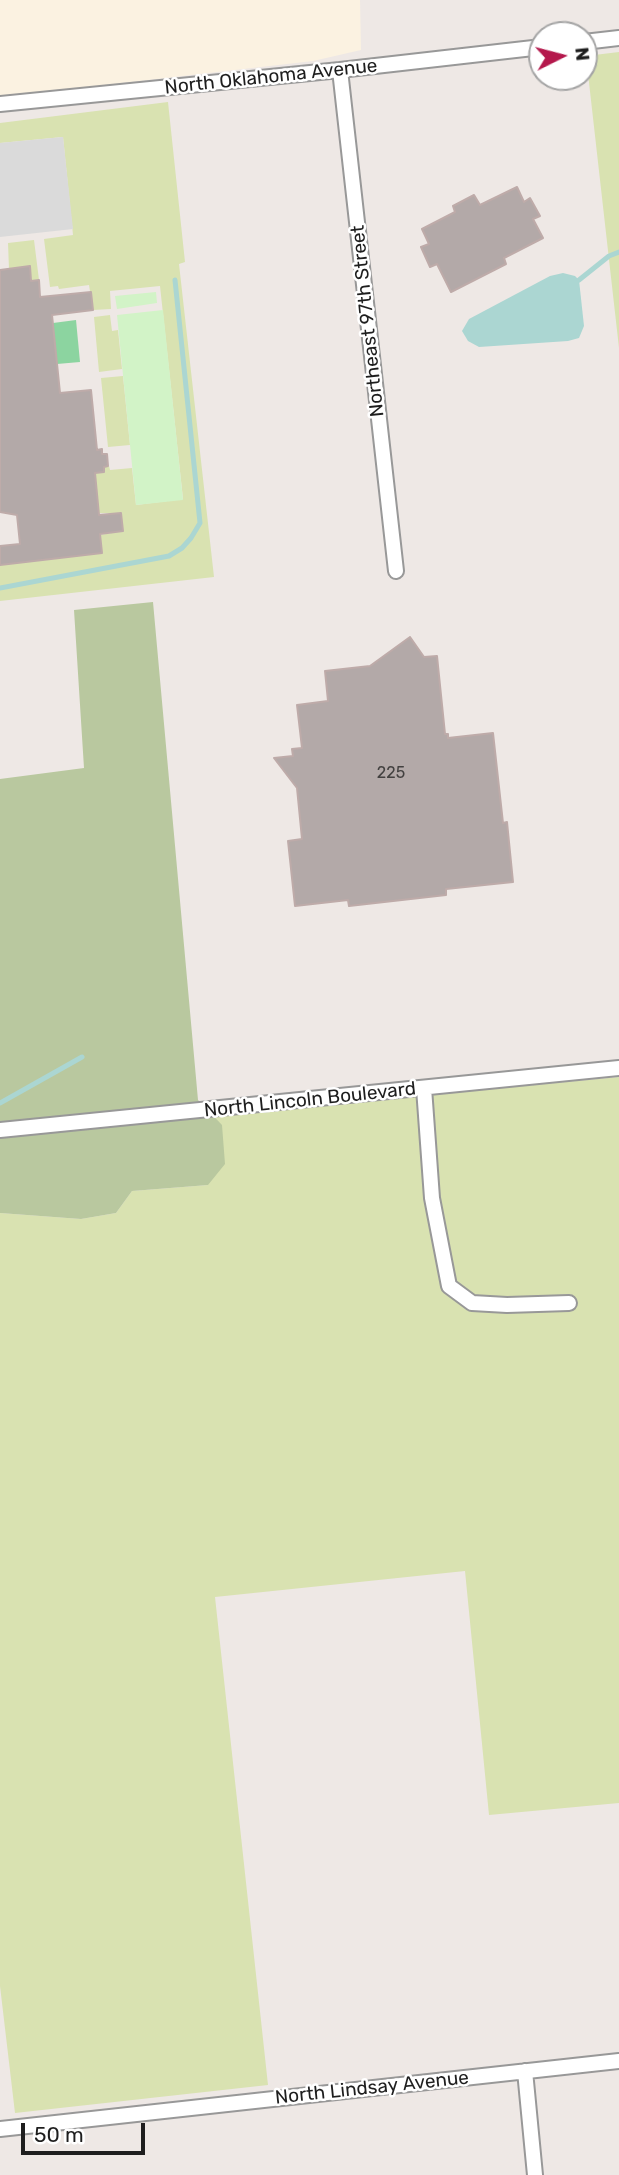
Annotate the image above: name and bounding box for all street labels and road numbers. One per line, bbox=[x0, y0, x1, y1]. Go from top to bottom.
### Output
street label: North Oklahoma Avenue bbox=[163, 54, 379, 100]
street label: Northeast 97th Street bbox=[347, 224, 389, 418]
street label: North Lincoln Boulevard bbox=[203, 1078, 417, 1122]
street label: North Lindsay Avenue bbox=[274, 2066, 470, 2110]

